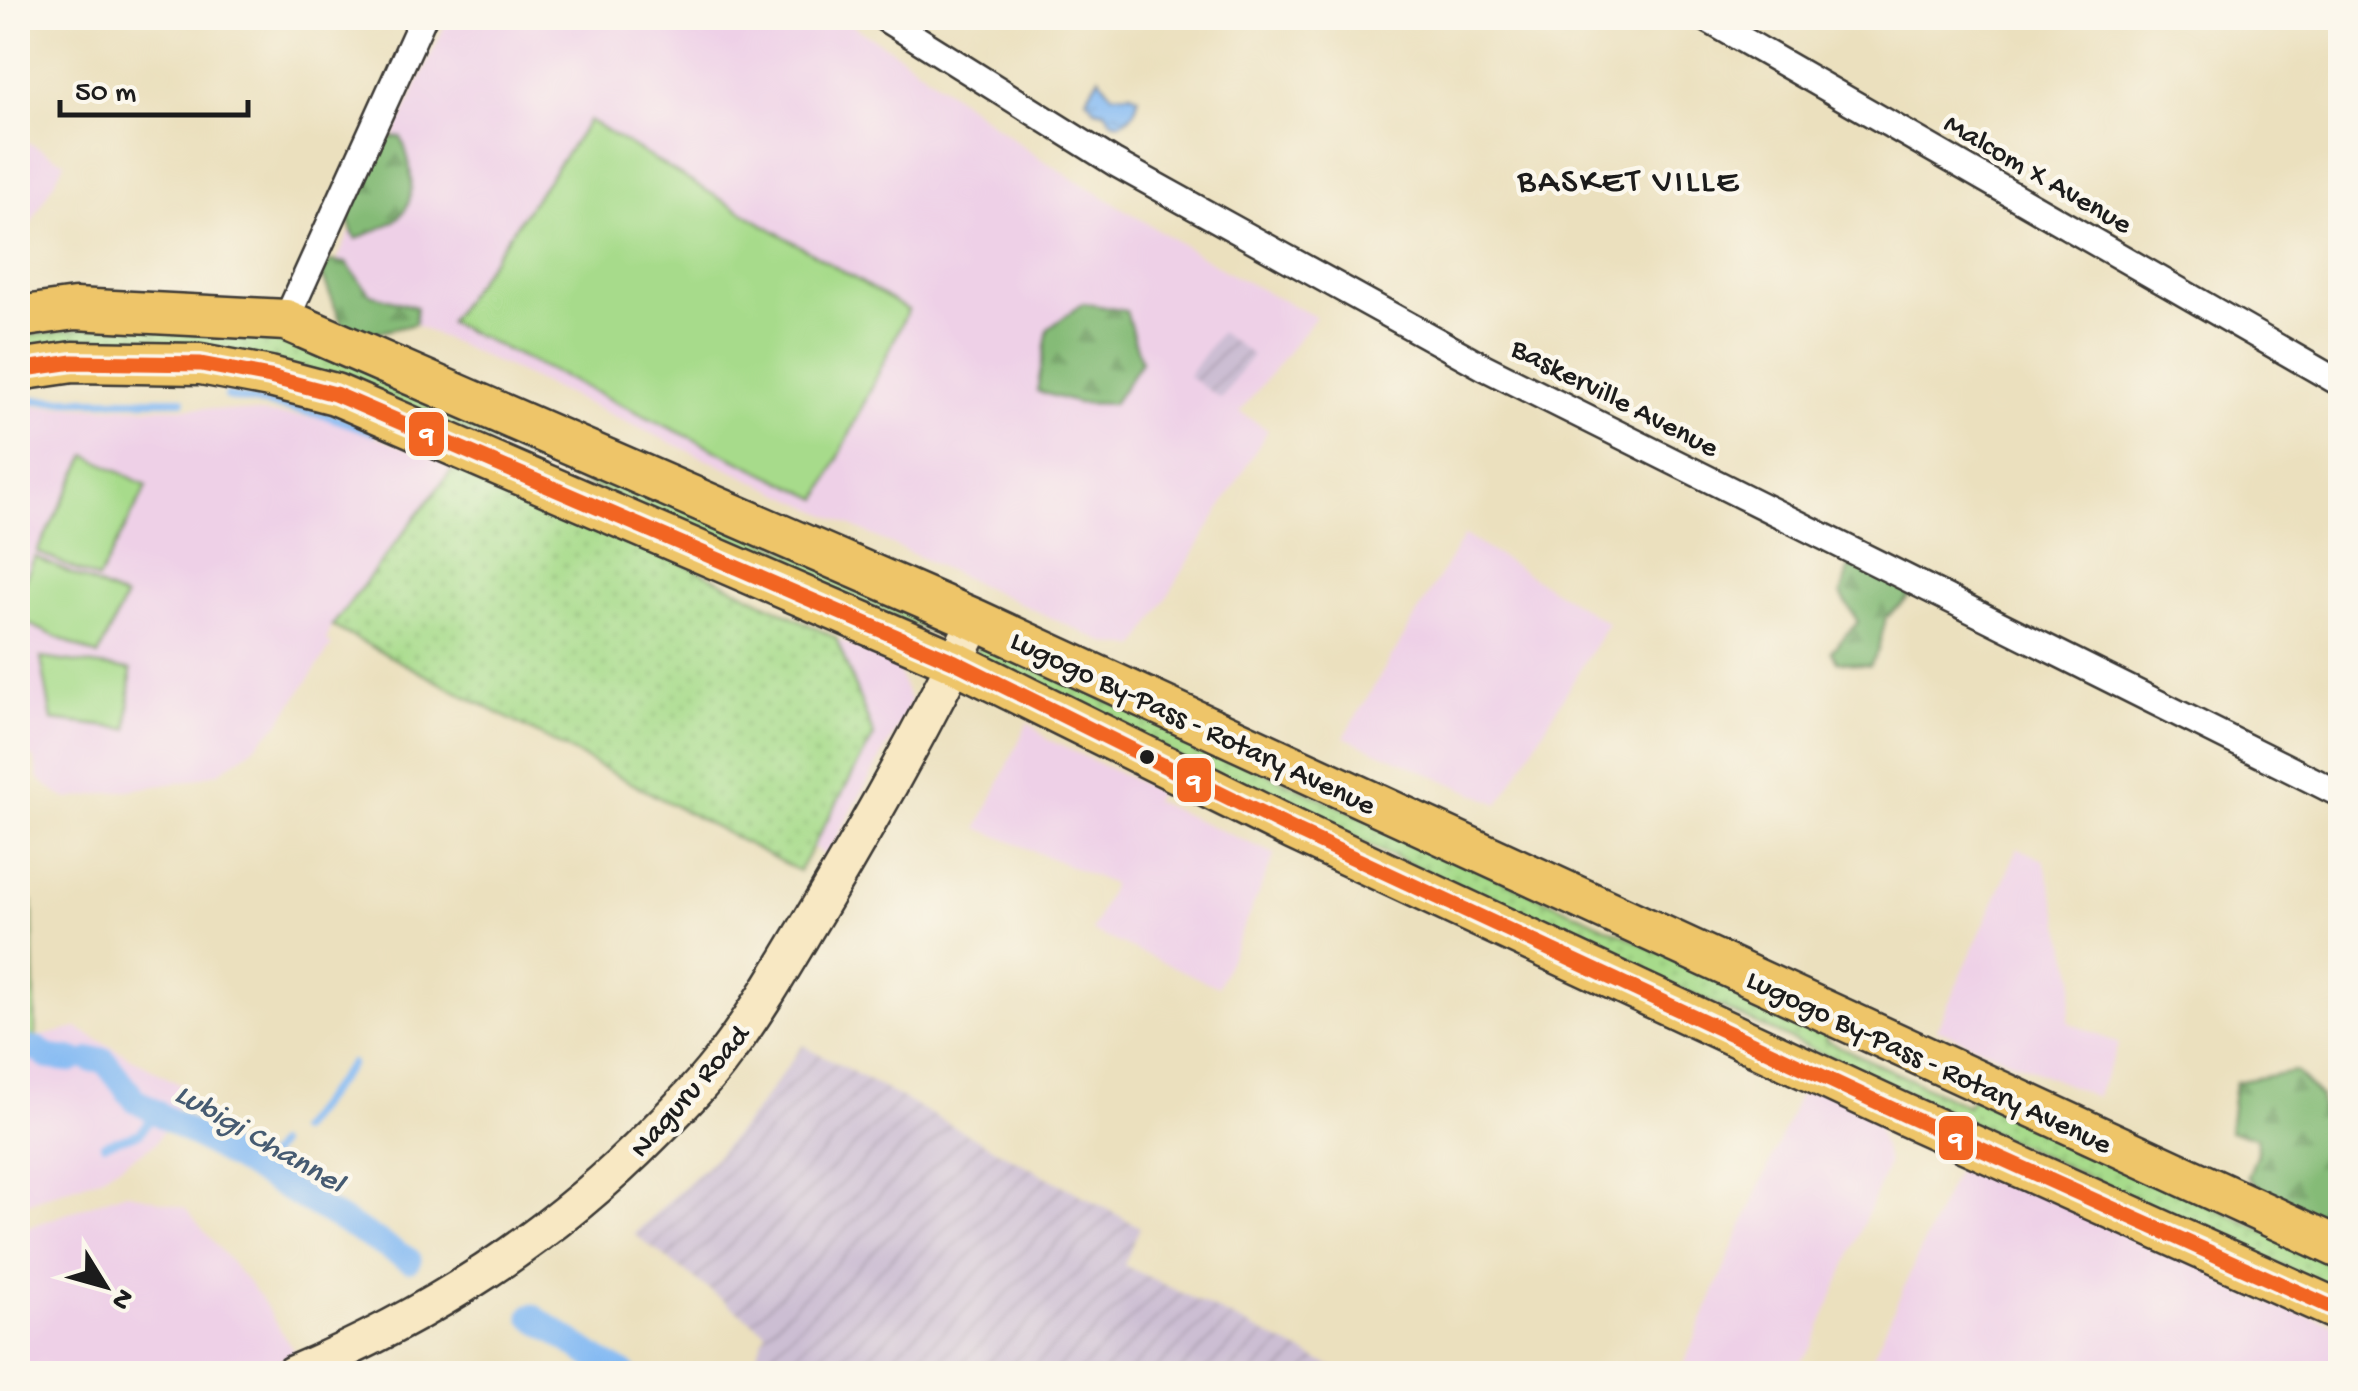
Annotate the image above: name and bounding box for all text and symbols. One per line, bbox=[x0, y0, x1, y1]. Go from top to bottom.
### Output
scale bar bbox=[60, 55, 248, 117]
text: 50 m bbox=[75, 77, 136, 112]
street label: Malcom X Avenue bbox=[1936, 108, 2138, 244]
district label: BASKET VILLE bbox=[1517, 163, 1740, 204]
street label: Baskerville Avenue bbox=[1503, 332, 1724, 468]
line badge: 9 bbox=[407, 410, 446, 458]
text: 9 bbox=[418, 421, 434, 454]
street label: Lugogo By-Pass - Rotary Avenue bbox=[1004, 625, 1381, 825]
unlabelled marker bbox=[1137, 747, 1157, 767]
line badge: 9 bbox=[1175, 756, 1213, 804]
text: 9 bbox=[1185, 768, 1201, 801]
street label: Lugogo By-Pass - Rotary Avenue bbox=[1740, 964, 2117, 1164]
street label: Naguru Road bbox=[624, 1017, 760, 1167]
water label: Lubigi Channel bbox=[167, 1076, 352, 1205]
line badge: 9 bbox=[1937, 1114, 1975, 1162]
text: 9 bbox=[1947, 1126, 1963, 1159]
north arrow bbox=[55, 1236, 155, 1336]
text: N bbox=[103, 1281, 140, 1316]

